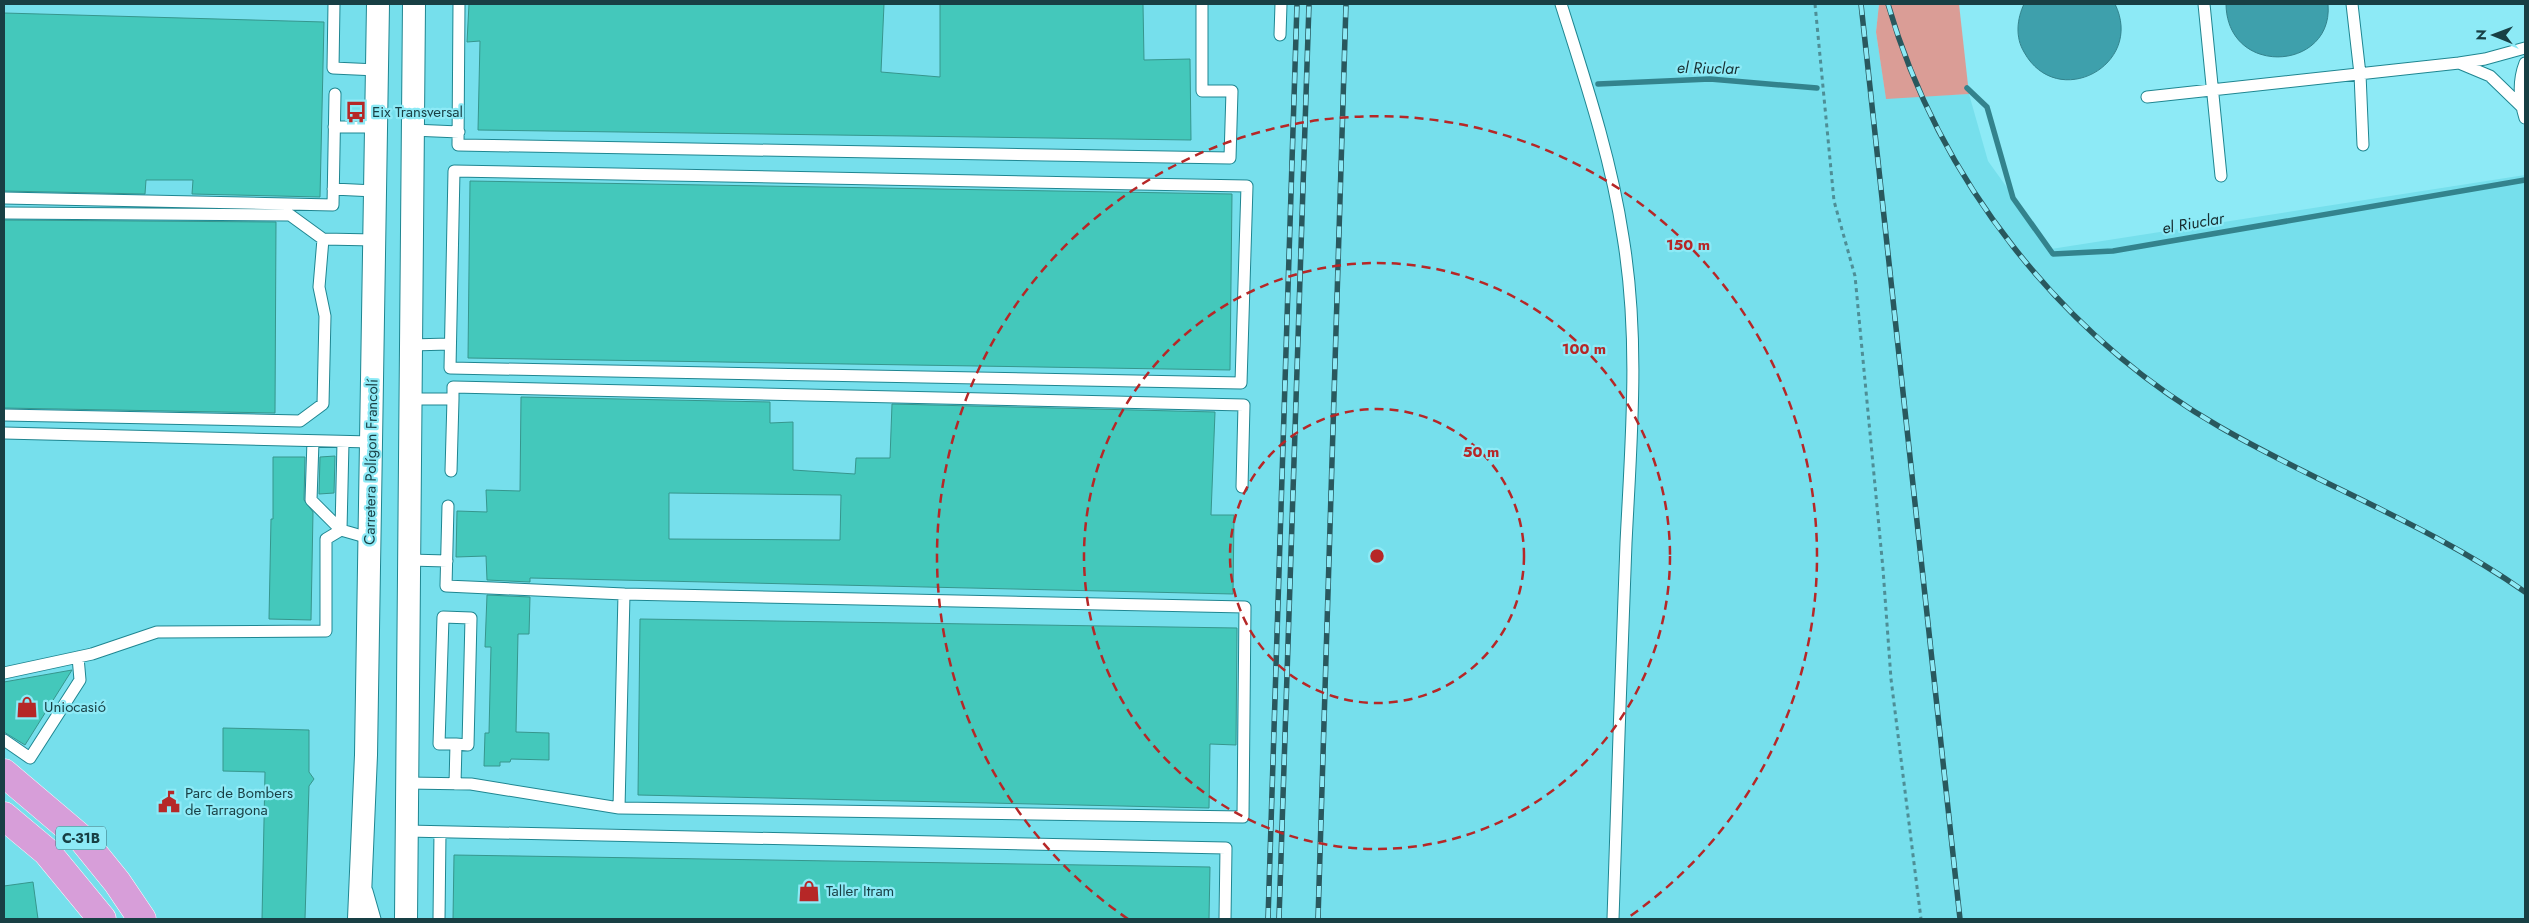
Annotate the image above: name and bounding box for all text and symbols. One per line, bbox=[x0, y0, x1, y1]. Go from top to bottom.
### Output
north arrow bbox=[2469, 10, 2519, 60]
text: N bbox=[2471, 29, 2491, 41]
water label: el Riuclar bbox=[1677, 56, 1741, 80]
bus stop icon: Eix Transversal bbox=[343, 99, 369, 125]
place label: Eix Transversal bbox=[372, 101, 463, 123]
water label: el Riuclar bbox=[2160, 206, 2227, 240]
text: 150 m bbox=[1666, 234, 1710, 256]
text: 100 m bbox=[1562, 338, 1606, 360]
street label: Carretera Polígon Francolí bbox=[359, 378, 383, 545]
text: 50 m bbox=[1463, 441, 1499, 463]
centre of rings bbox=[1368, 547, 1386, 565]
shop icon: Uniocasió bbox=[14, 694, 40, 720]
place label: Uniocasió bbox=[44, 696, 106, 718]
place label: Parc de Bombers de Tarragona bbox=[185, 782, 293, 821]
public building icon: Parc de Bombers de Tarragona bbox=[156, 789, 182, 815]
road number: C-31B bbox=[56, 826, 106, 850]
shop icon: Taller Itram bbox=[796, 878, 822, 904]
place label: Taller Itram bbox=[826, 880, 894, 902]

